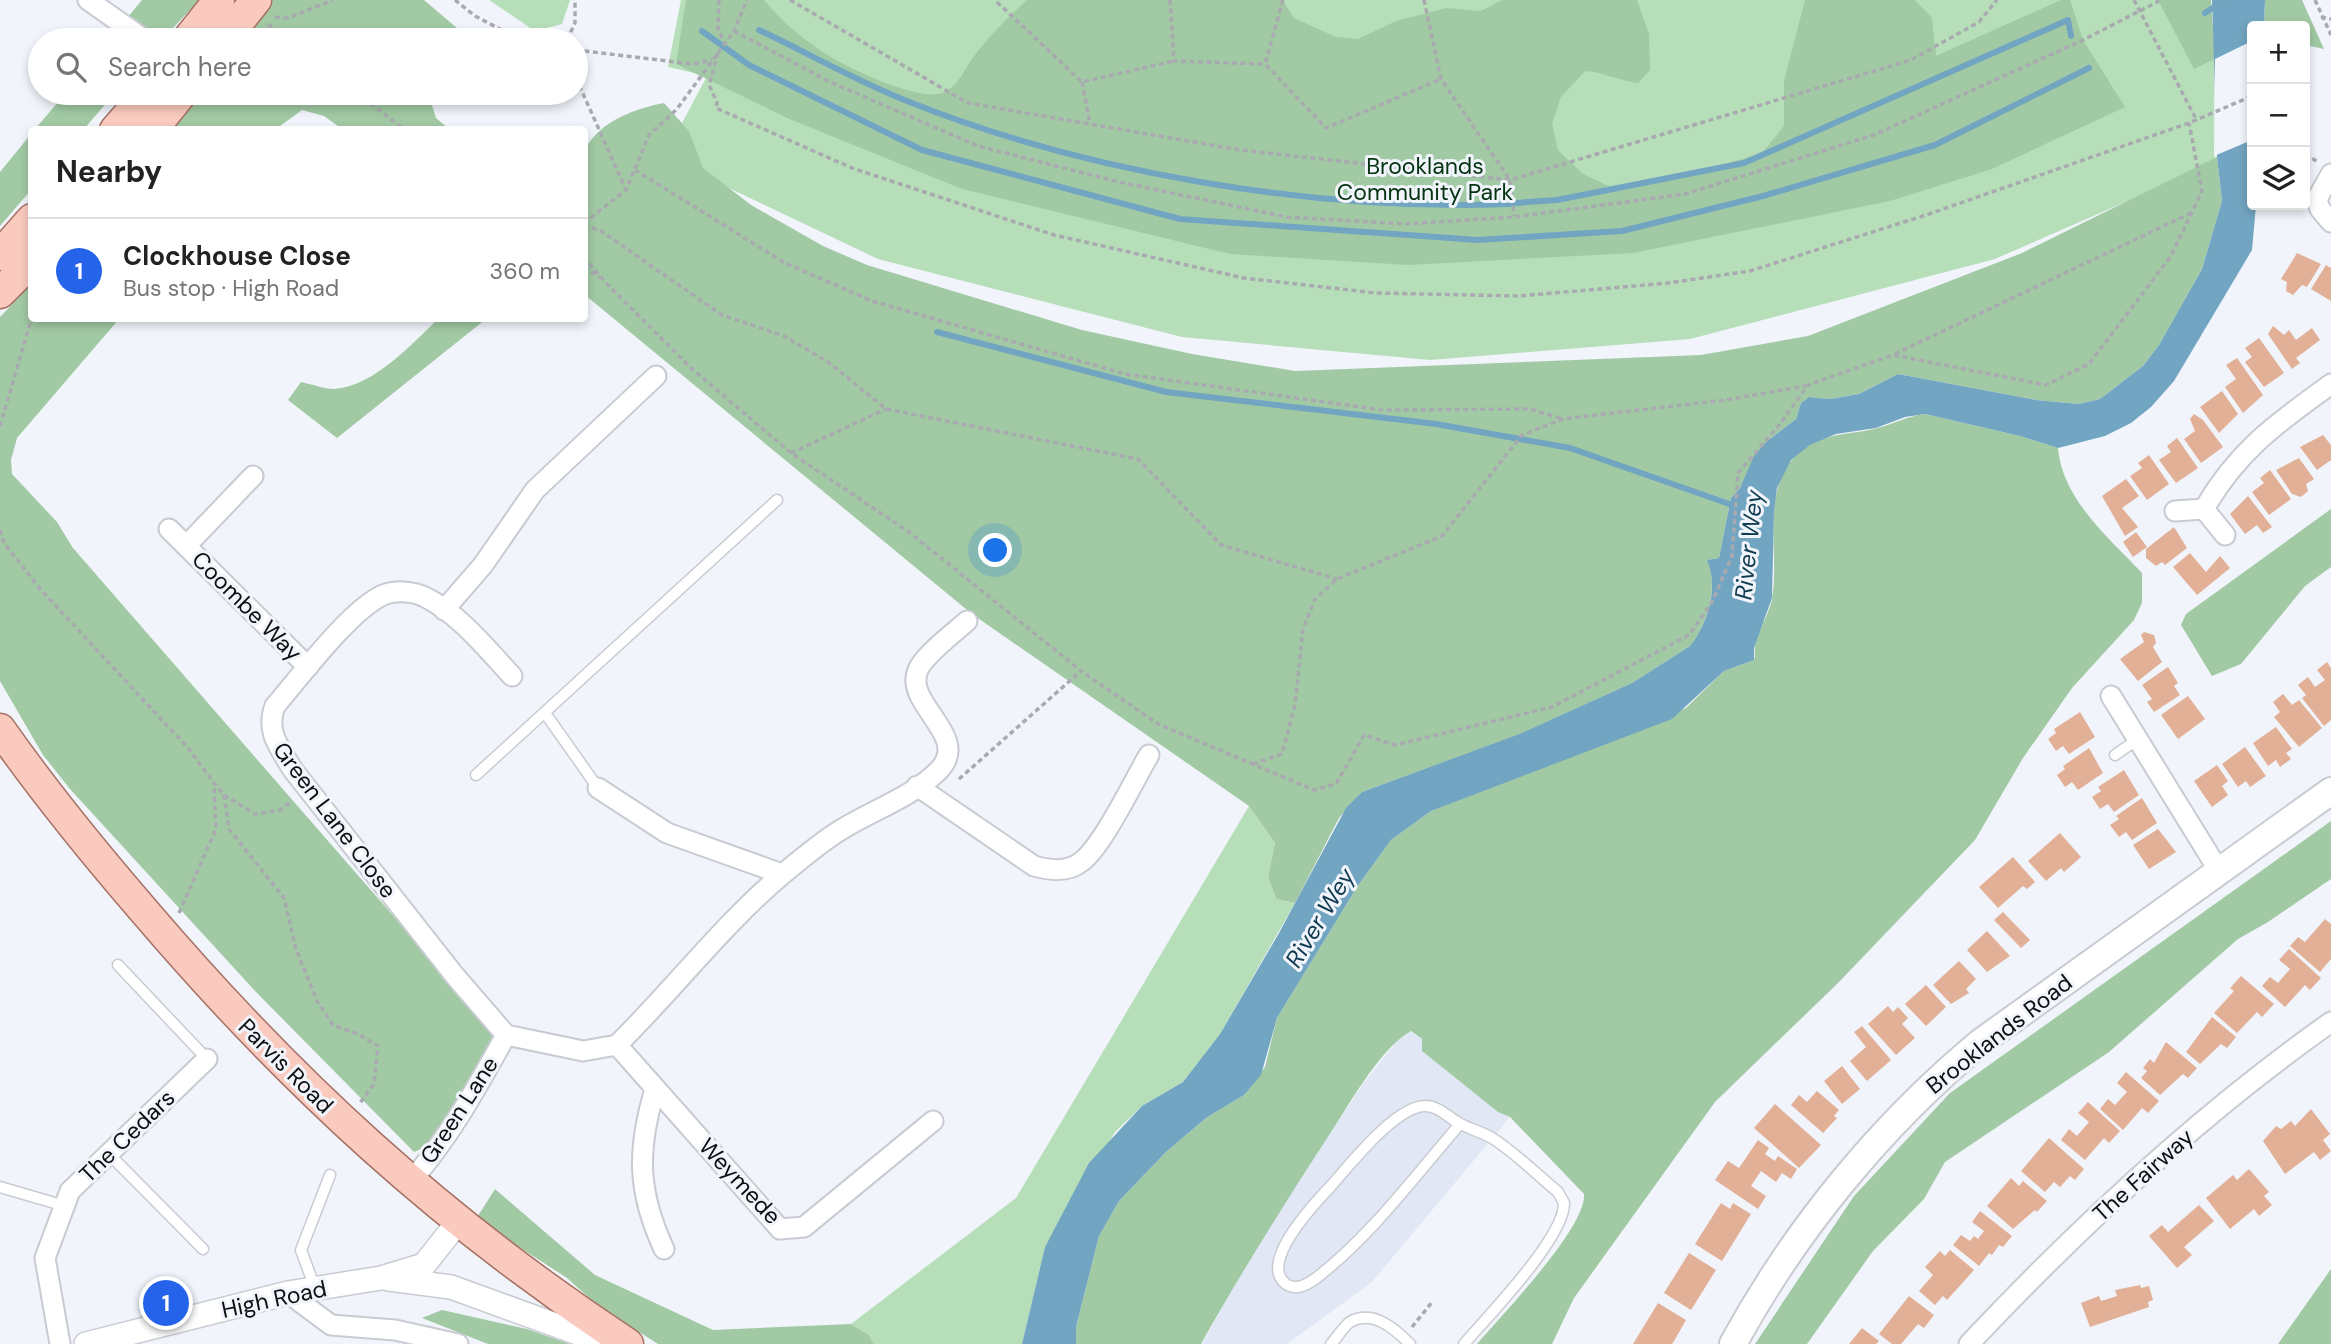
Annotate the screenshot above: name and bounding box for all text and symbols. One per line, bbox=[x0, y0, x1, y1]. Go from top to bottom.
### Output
map controls bbox=[2247, 21, 2310, 210]
button: + bbox=[2247, 21, 2310, 84]
search box bbox=[28, 28, 588, 105]
icon: search bbox=[52, 48, 90, 86]
text: Search here bbox=[108, 50, 251, 84]
button: − bbox=[2247, 84, 2310, 147]
button: layers bbox=[2247, 147, 2310, 210]
park label: Brooklands Community Park bbox=[1337, 151, 1514, 207]
text: Nearby bbox=[56, 152, 162, 191]
text: Clockhouse Close bbox=[123, 239, 351, 273]
text: 1 bbox=[75, 256, 83, 286]
text: 360 m bbox=[490, 256, 560, 286]
text: Bus stop · High Road bbox=[123, 273, 339, 303]
water label: River Wey bbox=[1727, 488, 1770, 602]
your location bbox=[978, 533, 1012, 567]
street label: Coombe Way bbox=[186, 545, 309, 668]
street label: Green Lane Close bbox=[266, 736, 404, 904]
water label: River Wey bbox=[1278, 862, 1362, 973]
street label: Brooklands Road bbox=[1920, 968, 2078, 1100]
street label: Parvis Road bbox=[232, 1012, 340, 1120]
street label: Green Lane bbox=[413, 1051, 505, 1169]
street label: The Cedars bbox=[73, 1083, 181, 1189]
street label: The Fairway bbox=[2086, 1122, 2200, 1228]
street label: Weymede bbox=[692, 1131, 788, 1231]
street label: High Road bbox=[219, 1273, 329, 1325]
pin: 1 bbox=[143, 1277, 189, 1329]

